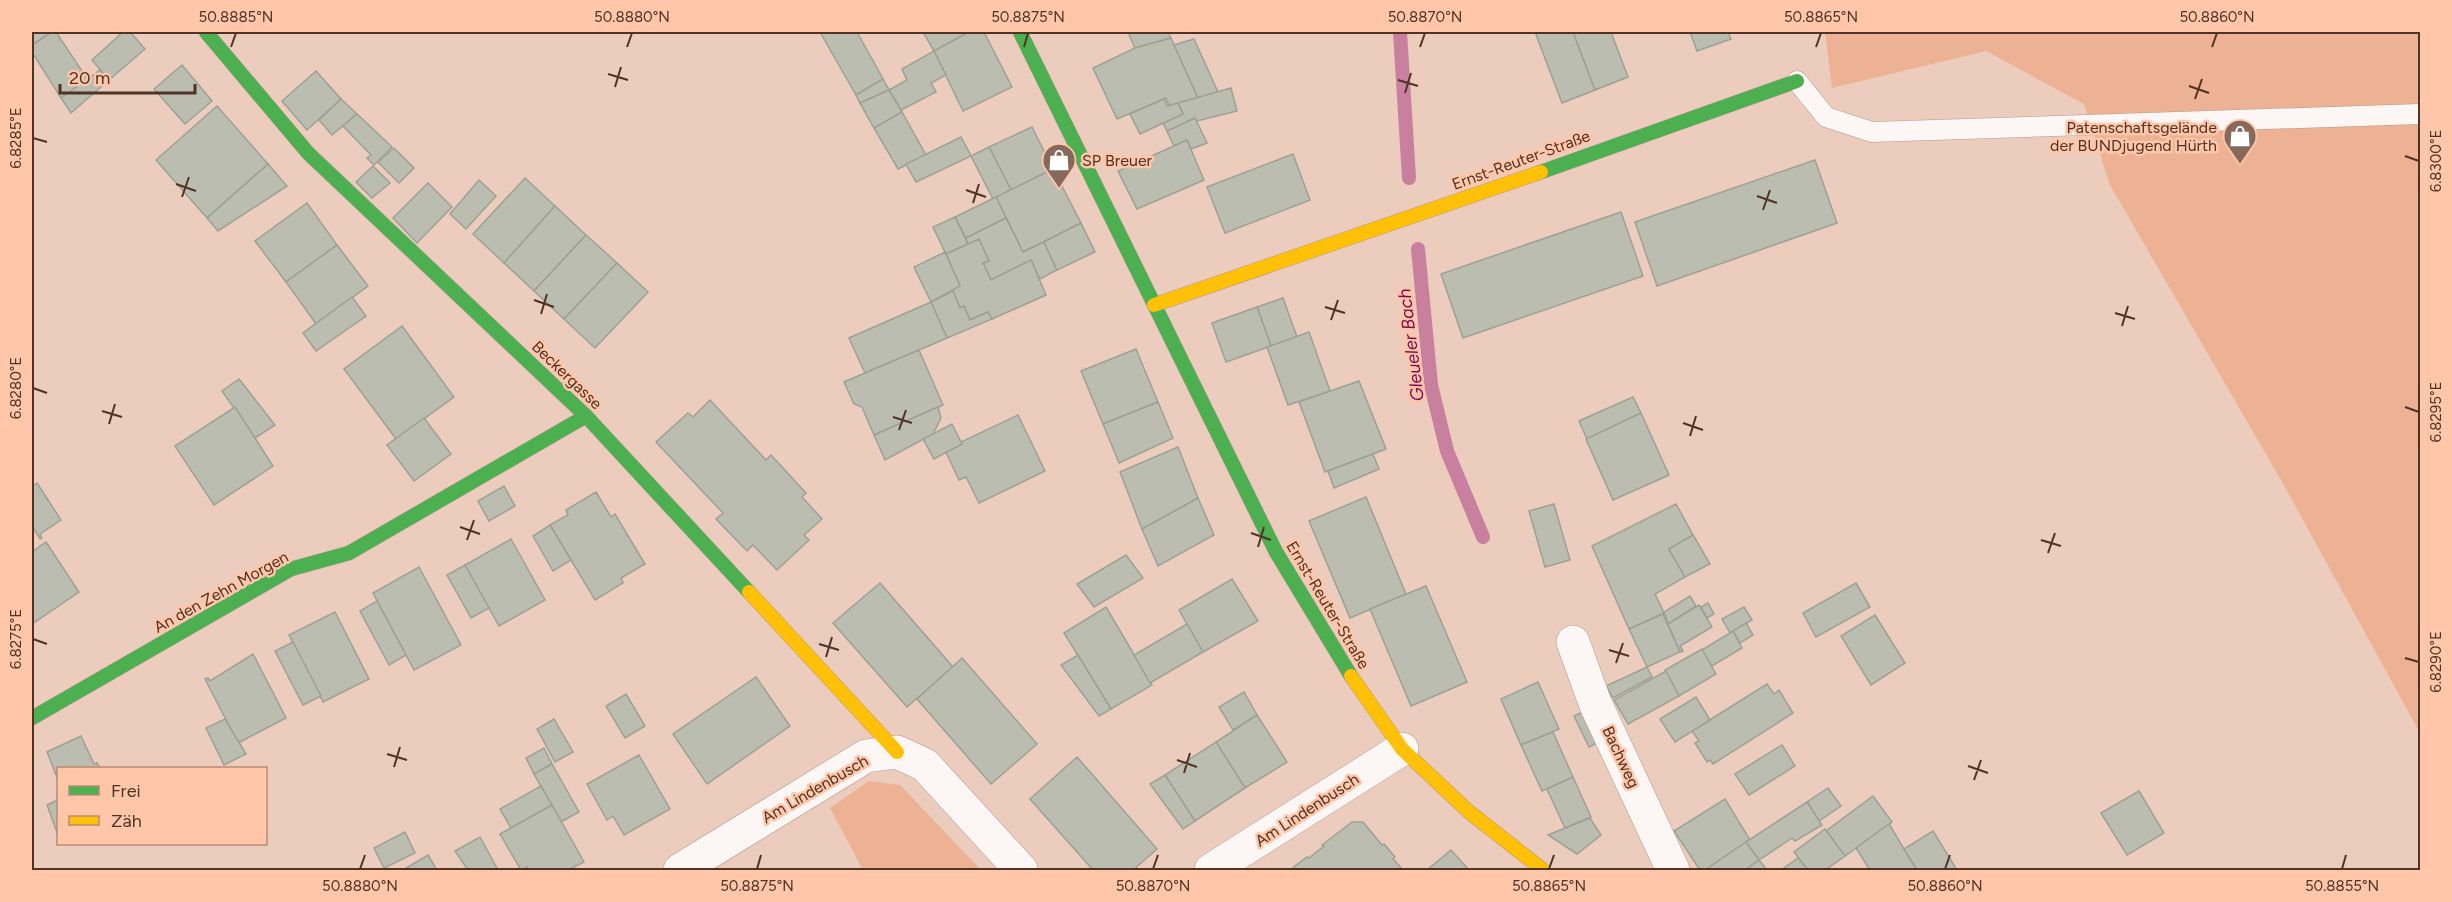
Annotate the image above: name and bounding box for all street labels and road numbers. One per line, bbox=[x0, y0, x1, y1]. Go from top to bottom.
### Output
street label: Ernst-Reuter-Straße bbox=[1449, 126, 1593, 194]
street label: Beckergasse bbox=[528, 337, 606, 413]
street label: Ernst-Reuter-Straße bbox=[1282, 538, 1374, 673]
street label: An den Zehn Morgen bbox=[150, 547, 292, 637]
street label: Bachweg bbox=[1598, 723, 1644, 791]
street label: Am Lindenbusch bbox=[758, 751, 872, 827]
street label: Am Lindenbusch bbox=[1252, 769, 1362, 851]

